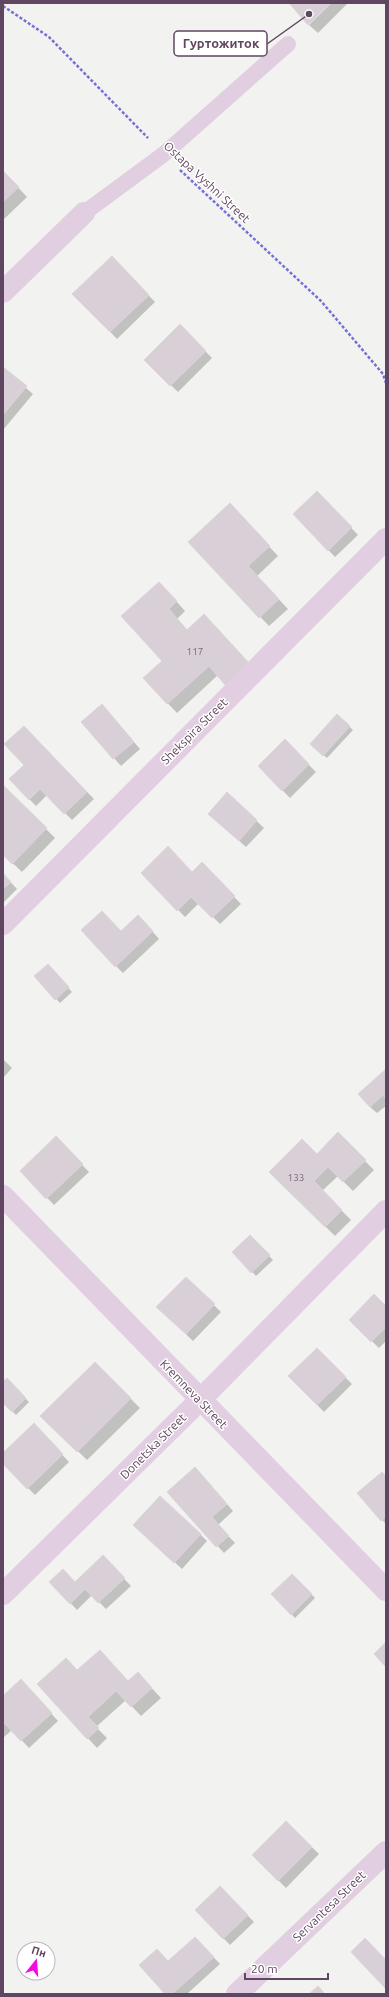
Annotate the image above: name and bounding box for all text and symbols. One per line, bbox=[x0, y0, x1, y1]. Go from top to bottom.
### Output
callout: Гуртожиток bbox=[174, 31, 267, 56]
text: Гуртожиток bbox=[183, 36, 260, 50]
street label: Ostapa Vyshni Street bbox=[161, 139, 253, 225]
house number: 117 bbox=[187, 646, 203, 657]
street label: Shekspira Street bbox=[158, 695, 230, 767]
house number: 133 bbox=[288, 1172, 304, 1183]
street label: Kremneva Street bbox=[158, 1357, 230, 1431]
street label: Donetska Street bbox=[118, 1410, 189, 1481]
street label: Servantesa Street bbox=[290, 1868, 368, 1944]
north arrow bbox=[16, 1941, 56, 1981]
text: Пн bbox=[30, 1944, 48, 1959]
scale bar bbox=[245, 1955, 328, 1981]
text: 20 m bbox=[251, 1962, 278, 1975]

